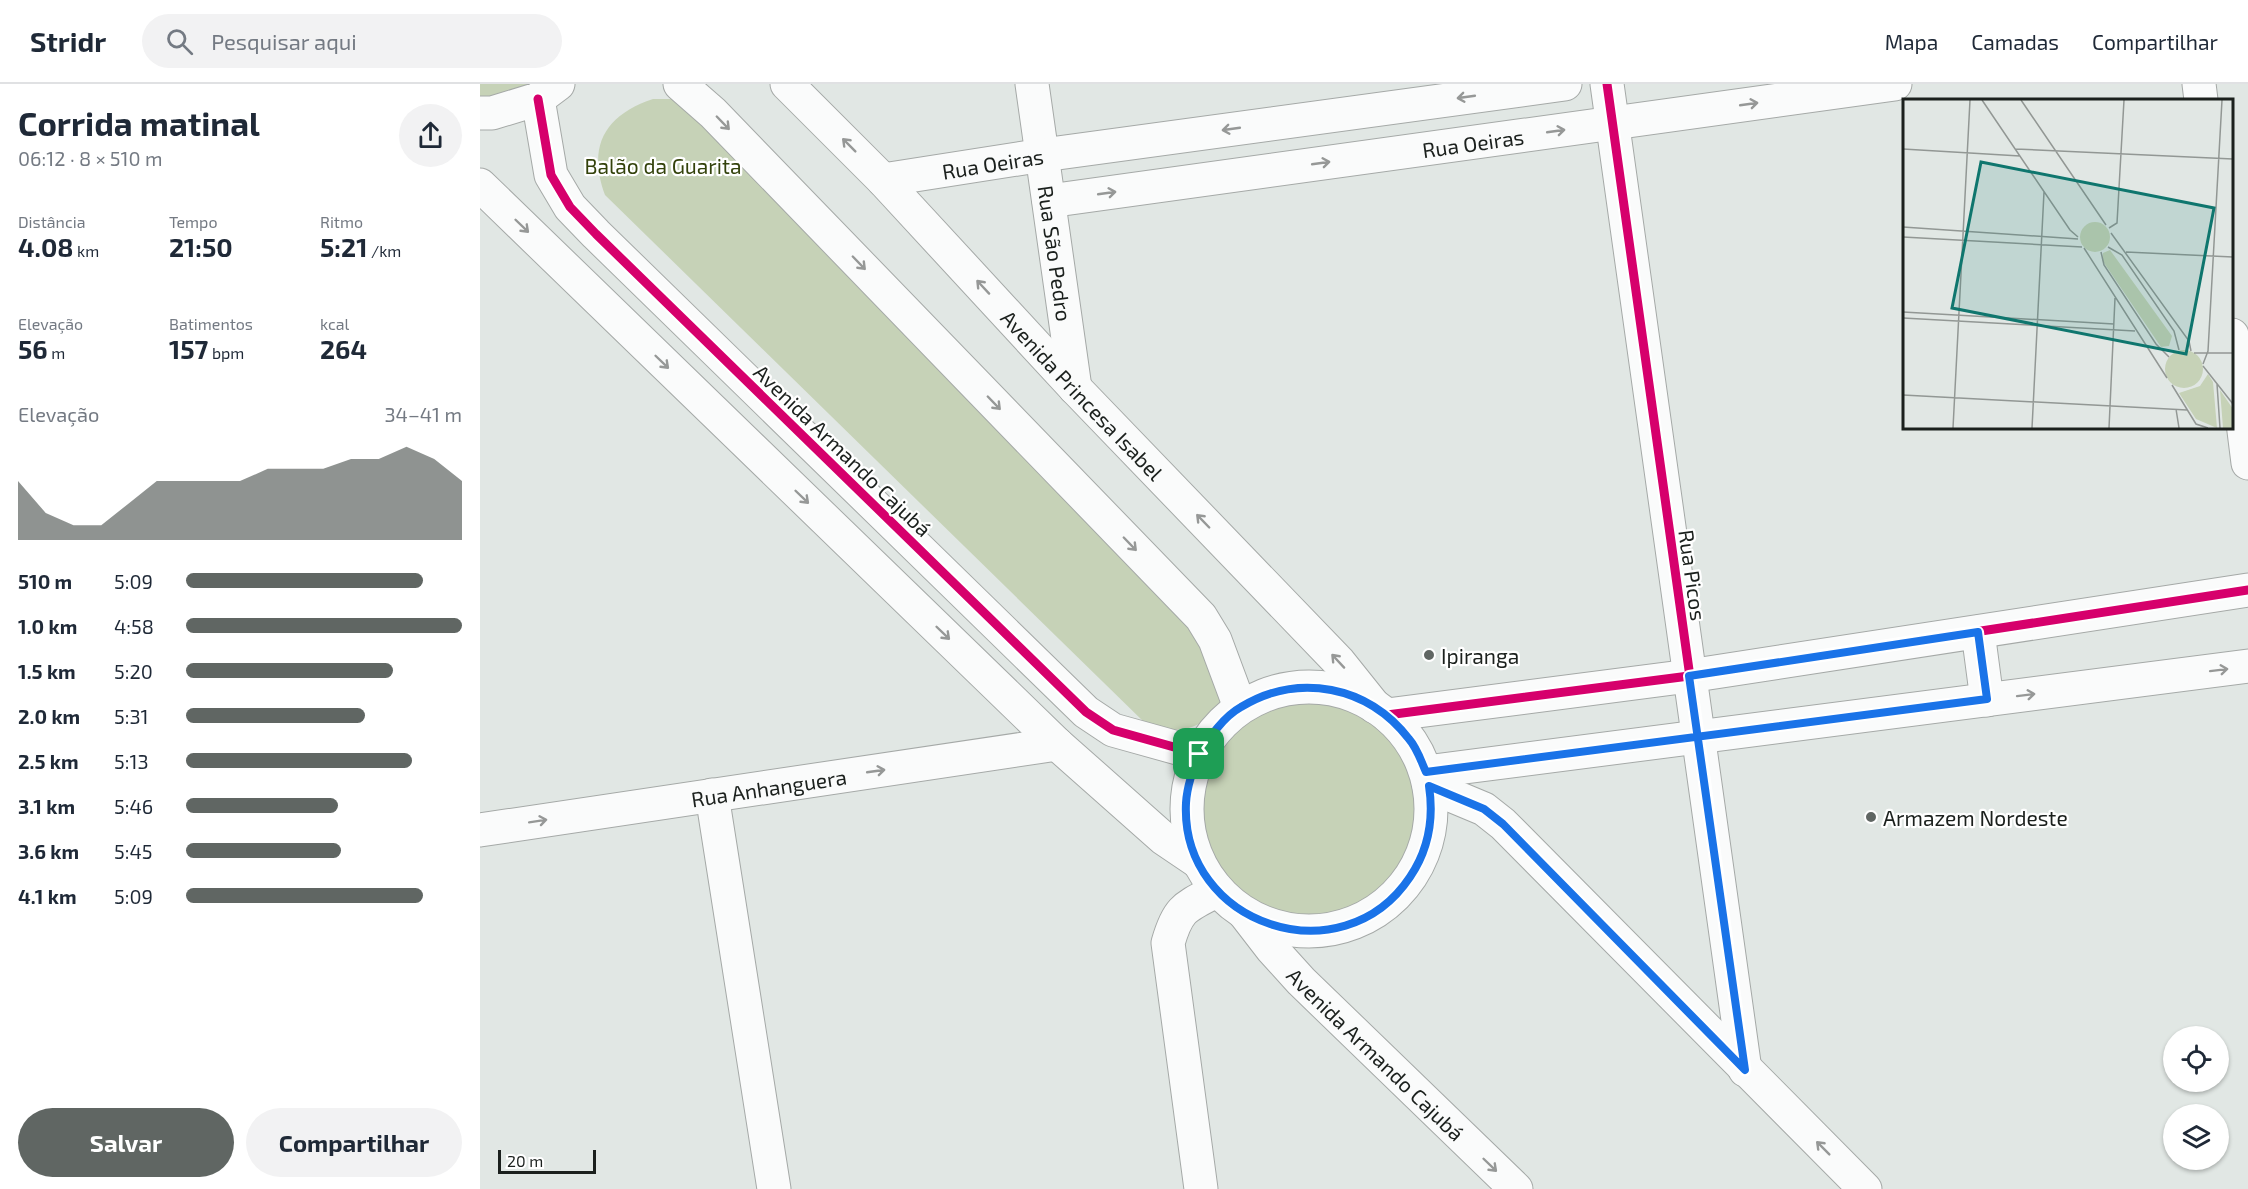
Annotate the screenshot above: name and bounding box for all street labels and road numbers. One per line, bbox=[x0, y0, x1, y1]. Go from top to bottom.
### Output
street label: Rua Oeiras bbox=[1421, 123, 1525, 162]
street label: Rua Oeiras bbox=[940, 143, 1045, 183]
street label: Rua São Pedro bbox=[1034, 184, 1078, 323]
street label: Avenida Princesa Isabel bbox=[997, 305, 1169, 485]
street label: Avenida Armando Cajubá bbox=[749, 359, 937, 542]
street label: Rua Picos bbox=[1674, 528, 1712, 622]
street label: Rua Anhanguera bbox=[689, 763, 848, 811]
street label: Avenida Armando Cajubá bbox=[1283, 962, 1470, 1145]

